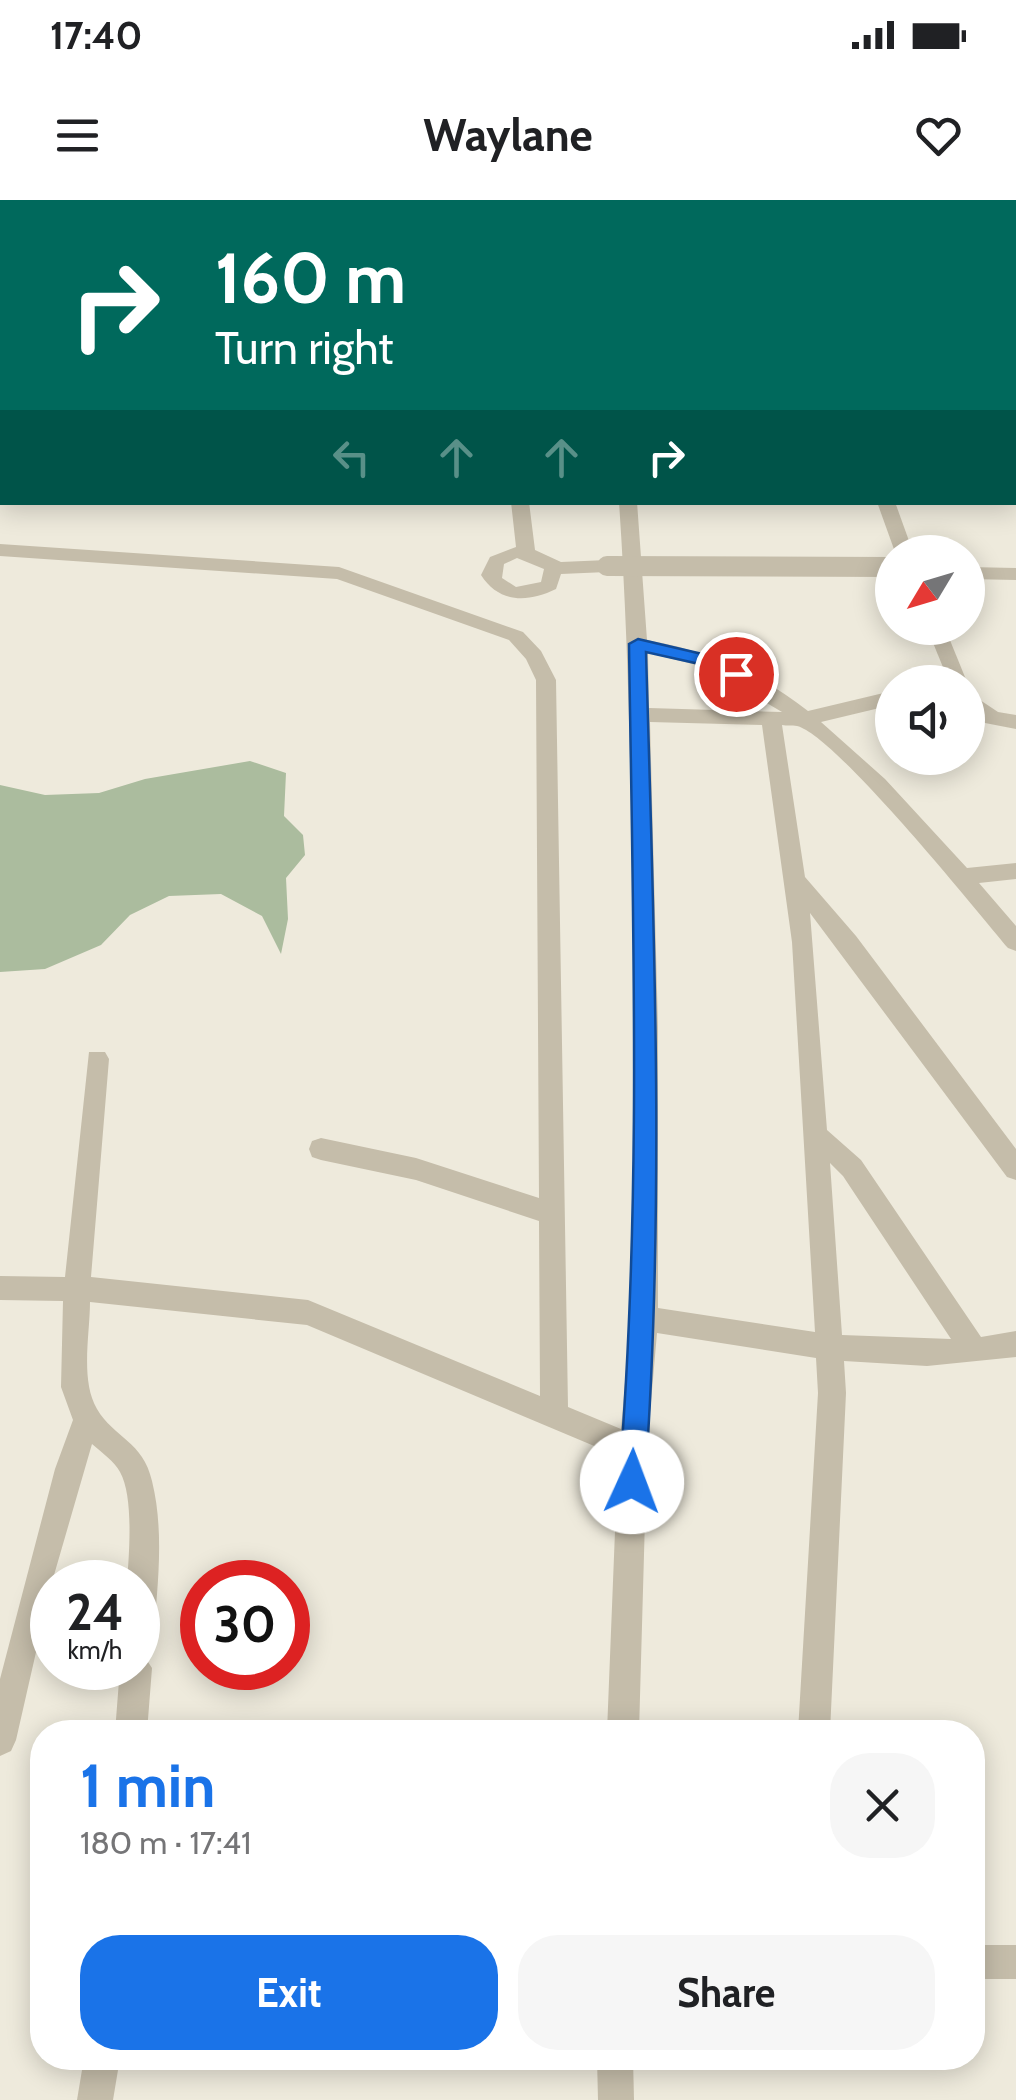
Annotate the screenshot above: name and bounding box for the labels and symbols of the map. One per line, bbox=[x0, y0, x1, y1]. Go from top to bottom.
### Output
north arrow bbox=[875, 535, 985, 645]
pin bbox=[694, 632, 779, 717]
position arrow bbox=[580, 1430, 684, 1534]
speed limit sign: 30 bbox=[180, 1560, 310, 1690]

